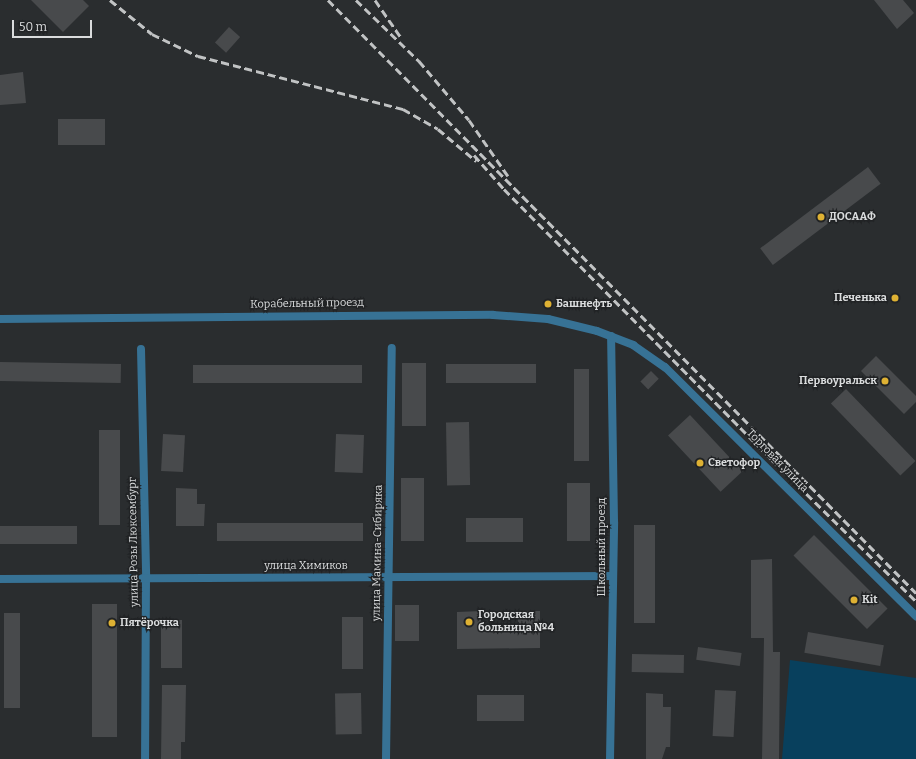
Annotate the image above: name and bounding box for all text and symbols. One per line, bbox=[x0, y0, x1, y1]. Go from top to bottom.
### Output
scale bar bbox=[14, 12, 94, 38]
text: 50 m bbox=[19, 20, 47, 34]
place label: ДОСААФ bbox=[829, 210, 876, 224]
marker: ДОСААФ bbox=[816, 212, 826, 222]
place label: Печенька bbox=[834, 291, 887, 305]
marker: Печенька bbox=[890, 293, 900, 303]
street label: Корабельный проезд bbox=[250, 296, 364, 312]
place label: Башнефть bbox=[556, 297, 612, 311]
marker: Башнефть bbox=[543, 299, 553, 309]
place label: Первоуральск bbox=[799, 374, 877, 388]
marker: Первоуральск bbox=[880, 376, 890, 386]
street label: Торговая улица bbox=[743, 427, 811, 495]
place label: Светофор bbox=[708, 456, 760, 470]
marker: Светофор bbox=[695, 458, 705, 468]
street label: улица Розы Люксембург bbox=[126, 477, 142, 607]
street label: улица Мамина-Сибиряка bbox=[370, 485, 386, 621]
street label: Школьный проезд bbox=[595, 498, 609, 596]
street label: улица Химиков bbox=[264, 559, 348, 573]
place label: Kit bbox=[862, 593, 878, 607]
marker: Kit bbox=[849, 595, 859, 605]
place label: Городская больница №4 bbox=[478, 609, 554, 635]
place label: Пятёрочка bbox=[120, 616, 179, 630]
marker: Городская больница №4 bbox=[463, 616, 475, 628]
marker: Пятёрочка bbox=[107, 618, 117, 628]

